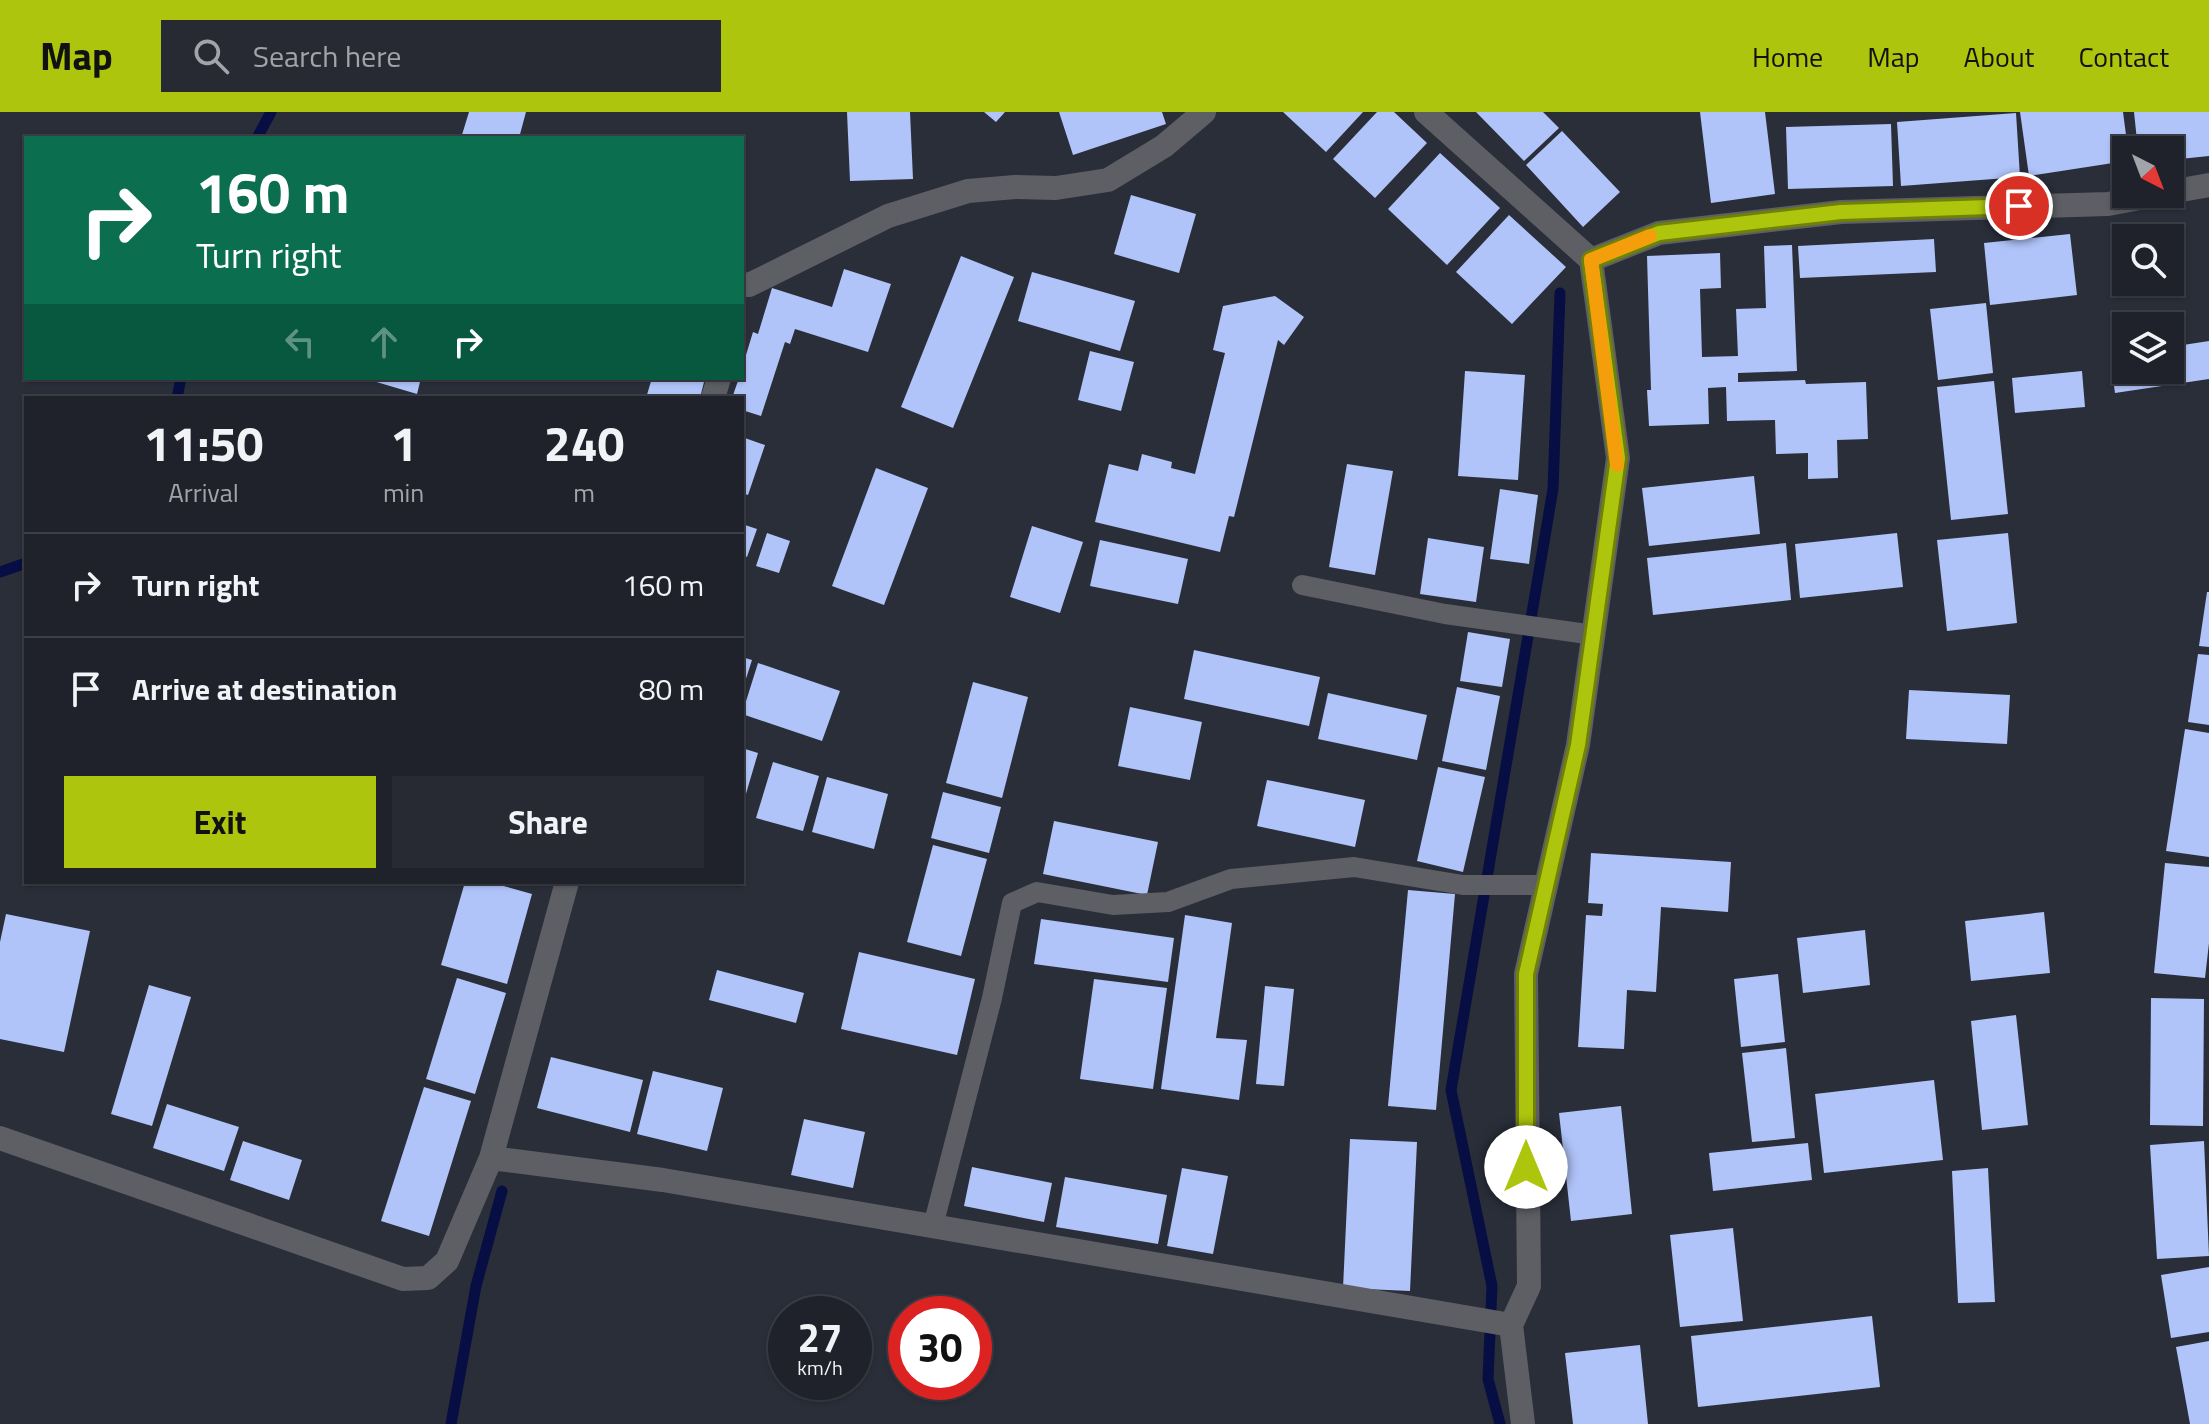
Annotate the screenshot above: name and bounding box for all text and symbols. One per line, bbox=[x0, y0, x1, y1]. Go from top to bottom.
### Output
search box bbox=[161, 20, 721, 92]
text: Map bbox=[40, 27, 113, 85]
text: Search here bbox=[253, 33, 402, 79]
icon: search bbox=[189, 34, 233, 78]
text: Home bbox=[1752, 35, 1823, 78]
text: Map bbox=[1867, 35, 1920, 78]
text: About bbox=[1964, 35, 2034, 78]
text: Contact bbox=[2078, 35, 2169, 78]
north arrow bbox=[2112, 136, 2184, 208]
map controls bbox=[2112, 136, 2184, 384]
text: 160 m bbox=[196, 150, 349, 235]
icon: right bbox=[64, 168, 168, 272]
pin bbox=[1985, 172, 2053, 240]
icon: arrive bbox=[1997, 184, 2041, 228]
button: search bbox=[2112, 224, 2184, 296]
text: Turn right bbox=[196, 227, 341, 282]
button: layers bbox=[2112, 312, 2184, 384]
icon: left bbox=[278, 320, 322, 364]
icon: ahead bbox=[362, 320, 406, 364]
icon: right bbox=[446, 320, 490, 364]
text: 11:50 bbox=[144, 407, 263, 480]
text: 1 bbox=[390, 407, 417, 480]
text: 240 bbox=[544, 407, 624, 480]
text: Arrival bbox=[168, 473, 239, 512]
text: min bbox=[383, 473, 424, 512]
text: m bbox=[573, 473, 595, 512]
text: Turn right bbox=[132, 562, 260, 608]
text: 160 m bbox=[622, 562, 704, 608]
icon: right bbox=[64, 563, 108, 607]
text: Arrive at destination bbox=[132, 666, 397, 712]
text: 80 m bbox=[639, 666, 704, 712]
icon: arrive bbox=[64, 667, 108, 711]
button: Exit bbox=[64, 776, 376, 868]
button: Share bbox=[392, 776, 704, 868]
position arrow bbox=[1484, 1125, 1568, 1209]
speed limit sign: 30 bbox=[888, 1296, 992, 1400]
text: 27 bbox=[798, 1307, 842, 1368]
text: km/h bbox=[797, 1352, 843, 1383]

